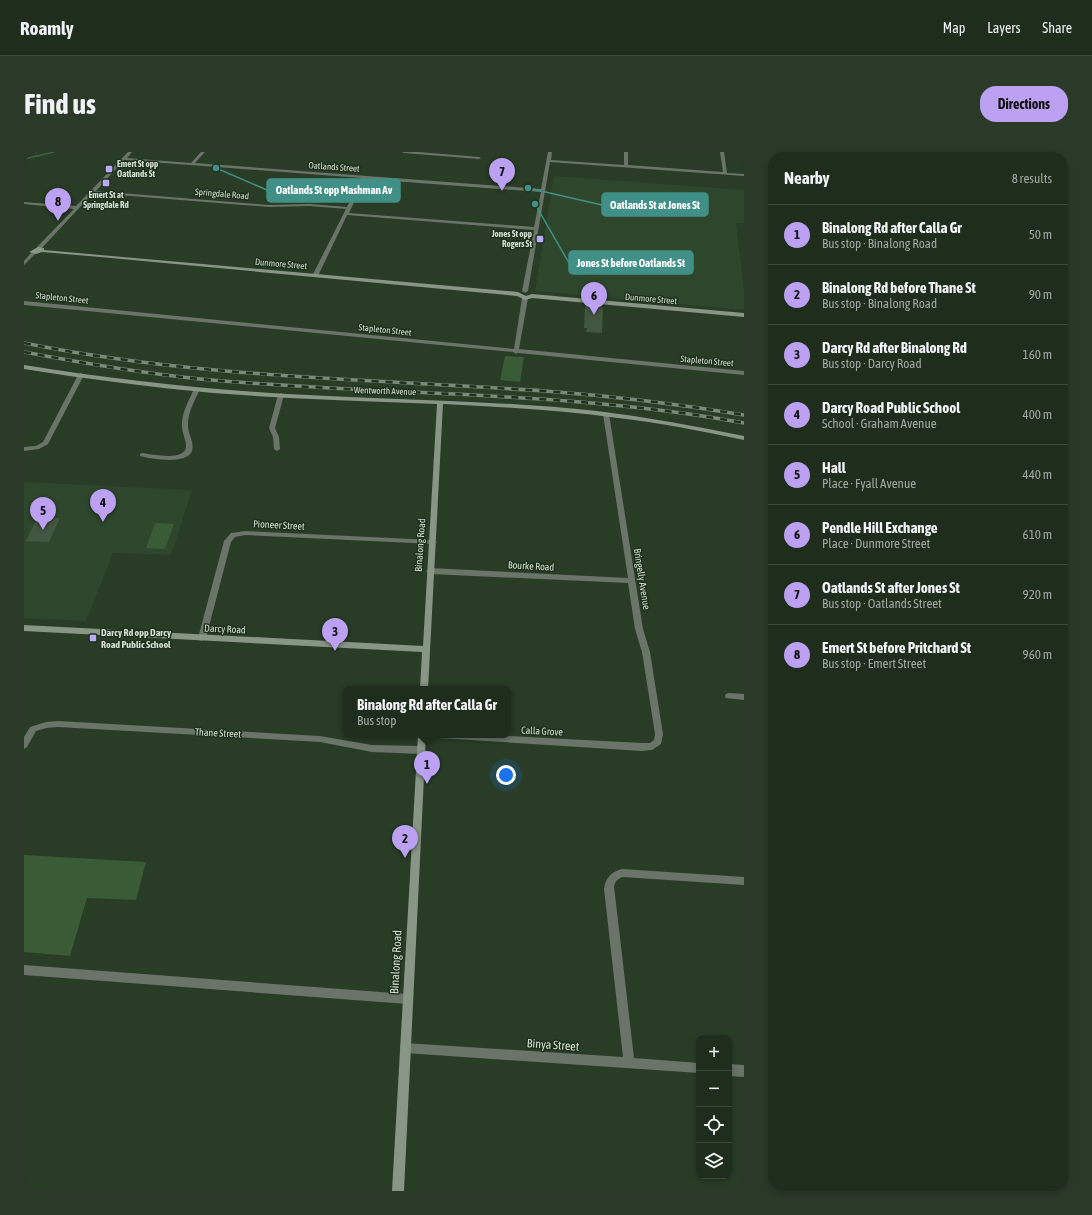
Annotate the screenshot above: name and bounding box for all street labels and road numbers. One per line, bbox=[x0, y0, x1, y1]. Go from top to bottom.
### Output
street label: Oatlands Street bbox=[308, 160, 360, 174]
street label: Springdale Road bbox=[195, 187, 249, 201]
street label: Dunmore Street bbox=[255, 257, 308, 271]
street label: Stapleton Street bbox=[35, 290, 89, 306]
street label: Dunmore Street bbox=[625, 292, 678, 306]
street label: Stapleton Street bbox=[358, 322, 412, 338]
street label: Stapleton Street bbox=[680, 354, 734, 368]
street label: Wentworth Avenue bbox=[354, 385, 416, 397]
street label: Pioneer Street bbox=[253, 518, 305, 532]
street label: Binalong Road bbox=[413, 518, 427, 572]
street label: Bringelly Avenue bbox=[632, 548, 652, 611]
street label: Bourke Road bbox=[508, 559, 555, 573]
street label: Darcy Road bbox=[204, 622, 246, 636]
street label: Calla Grove bbox=[521, 724, 564, 738]
street label: Thane Street bbox=[195, 726, 242, 740]
street label: Binalong Road bbox=[387, 930, 405, 994]
street label: Binya Street bbox=[526, 1036, 580, 1054]

